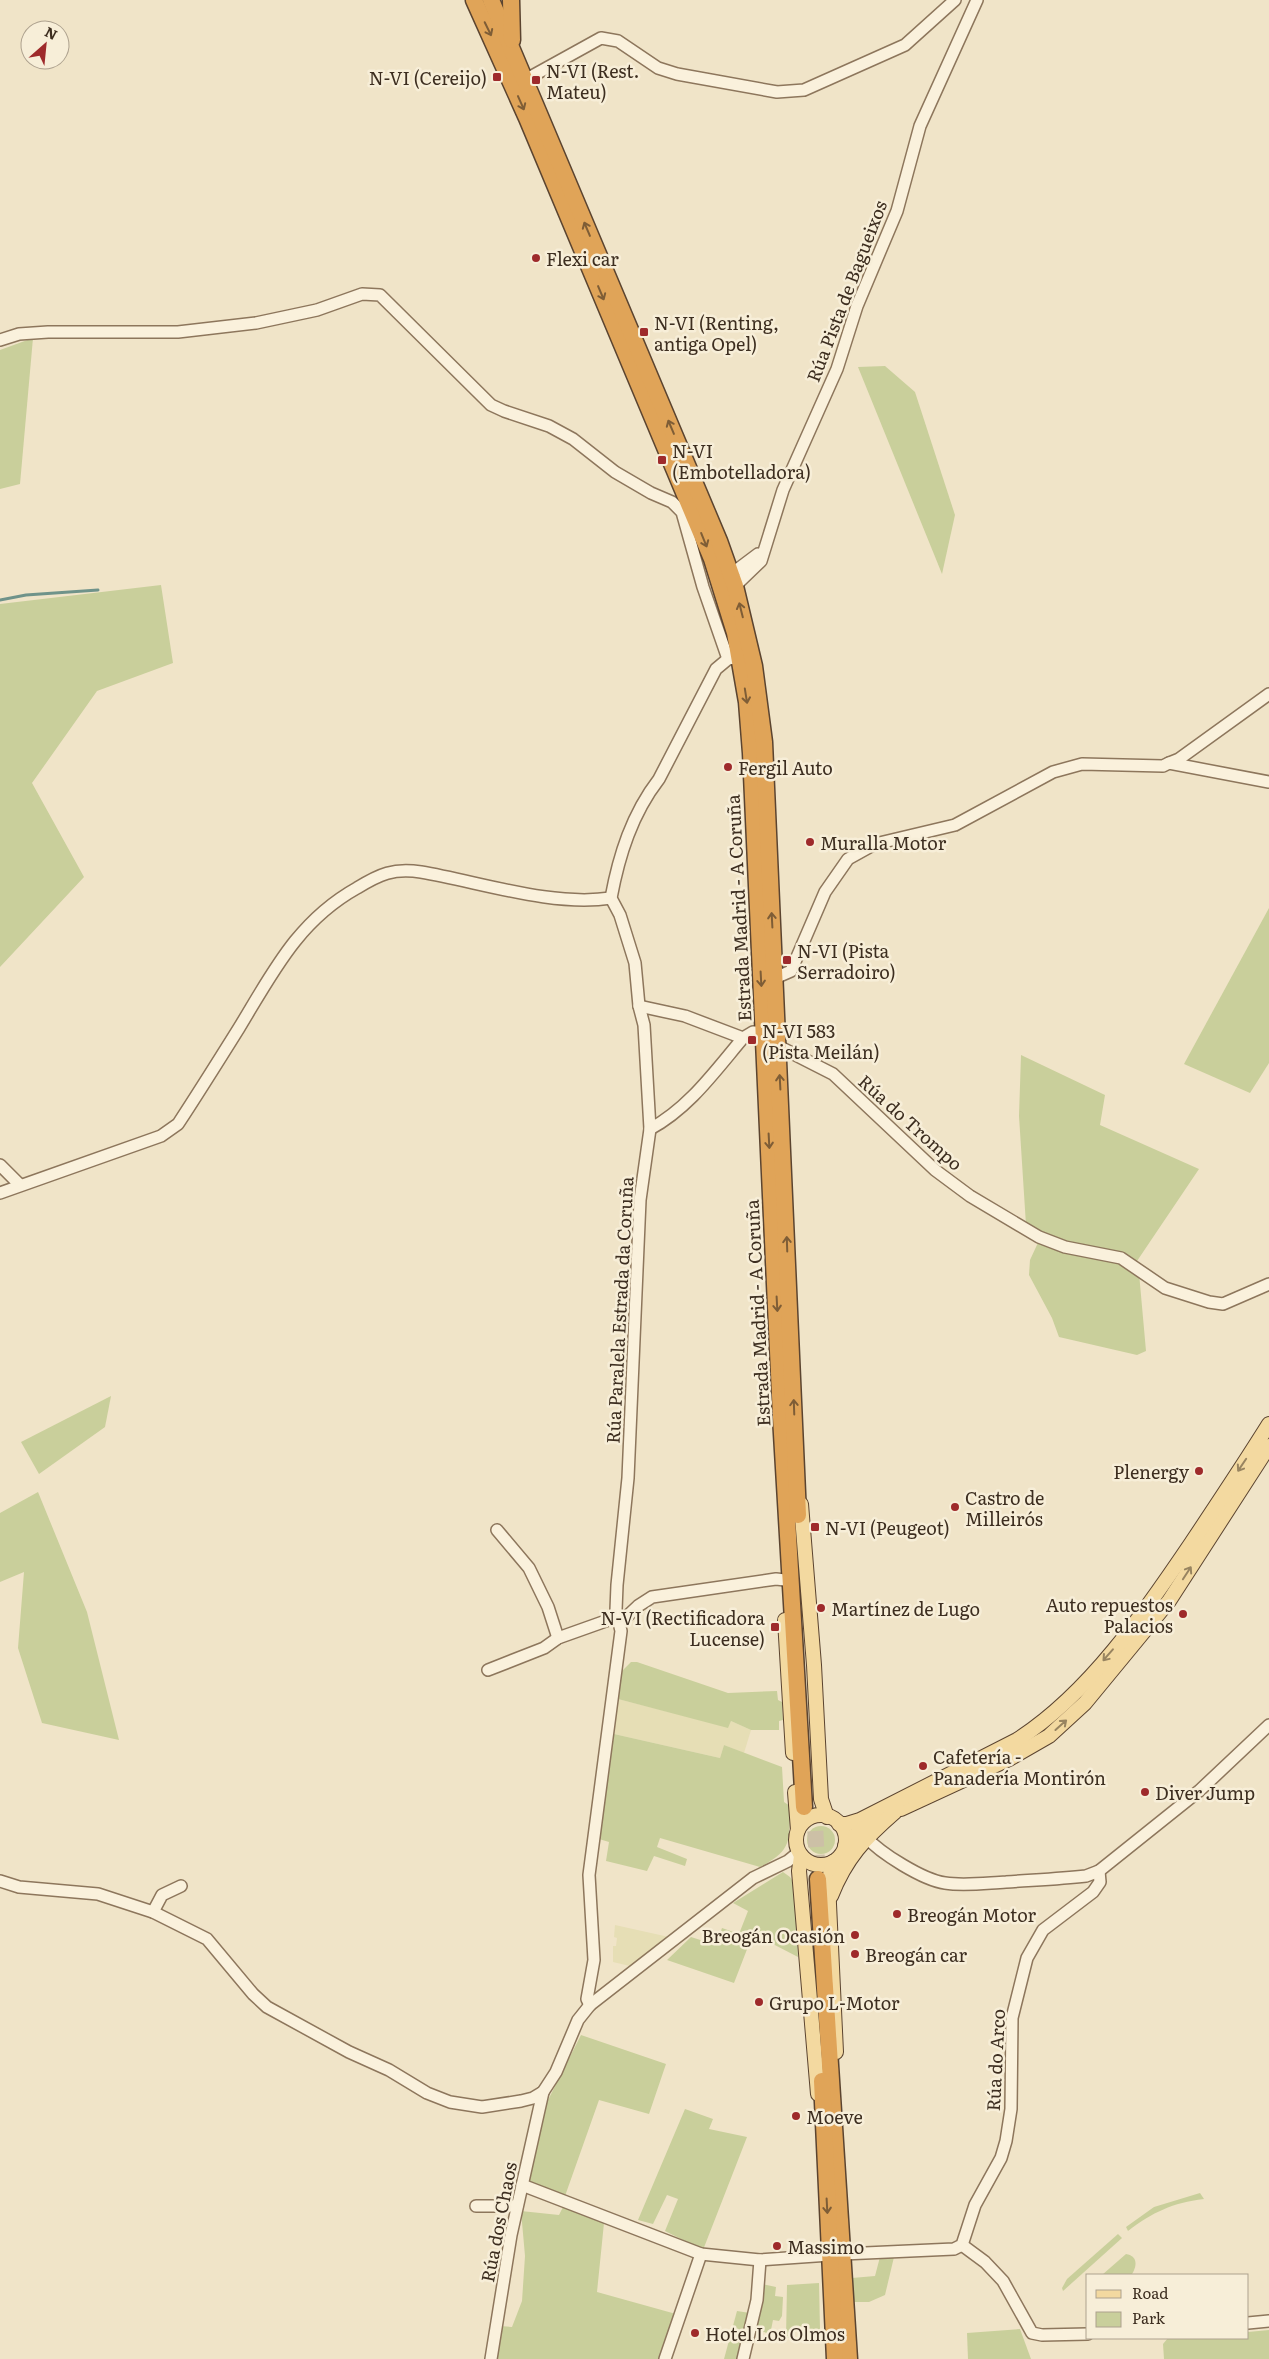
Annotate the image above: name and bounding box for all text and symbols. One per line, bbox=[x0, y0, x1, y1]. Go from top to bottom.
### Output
north arrow bbox=[20, 20, 70, 70]
text: N bbox=[42, 21, 61, 44]
one-way arrow bbox=[483, 21, 493, 36]
place label: N-VI (Rest. Mateu) bbox=[546, 57, 640, 105]
place label: N-VI (Cereijo) bbox=[369, 64, 487, 91]
marker: N-VI (Cereijo) bbox=[491, 71, 503, 83]
marker: N-VI (Rest. Mateu) bbox=[530, 74, 542, 86]
one-way arrow bbox=[517, 95, 527, 110]
street label: Rúa Pista de Bagueixos bbox=[799, 196, 893, 386]
one-way arrow bbox=[582, 222, 592, 237]
place label: Flexi car bbox=[546, 245, 619, 272]
marker: Flexi car bbox=[530, 252, 542, 264]
one-way arrow bbox=[597, 285, 606, 300]
place label: N-VI (Renting, antiga Opel) bbox=[654, 309, 779, 357]
marker: N-VI (Renting, antiga Opel) bbox=[638, 326, 650, 338]
one-way arrow bbox=[666, 420, 675, 435]
place label: N-VI (Embotelladora) bbox=[672, 437, 811, 485]
marker: N-VI (Embotelladora) bbox=[656, 454, 668, 466]
one-way arrow bbox=[699, 532, 709, 547]
one-way arrow bbox=[736, 603, 745, 619]
one-way arrow bbox=[741, 688, 751, 704]
place label: Fergil Auto bbox=[738, 754, 833, 781]
marker: Fergil Auto bbox=[722, 761, 734, 773]
street label: Estrada Madrid - A Coruña bbox=[719, 793, 757, 1022]
place label: Muralla Motor bbox=[820, 829, 947, 856]
marker: Muralla Motor bbox=[804, 836, 816, 848]
one-way arrow bbox=[768, 912, 777, 928]
place label: N-VI (Pista Serradoiro) bbox=[797, 937, 896, 985]
marker: N-VI (Pista Serradoiro) bbox=[781, 954, 793, 966]
one-way arrow bbox=[756, 970, 766, 987]
place label: N-VI 583 (Pista Meilán) bbox=[762, 1017, 880, 1065]
marker: N-VI 583 (Pista Meilán) bbox=[746, 1034, 758, 1046]
street label: Rúa do Trompo bbox=[853, 1068, 969, 1176]
one-way arrow bbox=[775, 1074, 784, 1090]
one-way arrow bbox=[764, 1133, 774, 1149]
street label: Rúa Paralela Estrada da Coruña bbox=[599, 1176, 639, 1444]
street label: Estrada Madrid - A Coruña bbox=[738, 1198, 776, 1427]
one-way arrow bbox=[783, 1237, 792, 1253]
one-way arrow bbox=[772, 1295, 781, 1311]
one-way arrow bbox=[790, 1399, 799, 1415]
place label: Plenergy bbox=[1113, 1458, 1190, 1485]
one-way arrow bbox=[1237, 1458, 1247, 1472]
marker: Plenergy bbox=[1193, 1465, 1205, 1477]
place label: Castro de Milleirós bbox=[965, 1484, 1044, 1532]
marker: Castro de Milleirós bbox=[949, 1501, 961, 1513]
place label: N-VI (Peugeot) bbox=[825, 1514, 950, 1541]
marker: N-VI (Peugeot) bbox=[809, 1521, 821, 1533]
one-way arrow bbox=[1182, 1567, 1192, 1581]
place label: Auto repuestos Palacios bbox=[1046, 1591, 1173, 1639]
place label: Martínez de Lugo bbox=[831, 1595, 980, 1622]
marker: Martínez de Lugo bbox=[815, 1602, 827, 1614]
place label: N-VI (Rectificadora Lucense) bbox=[601, 1604, 765, 1652]
marker: Auto repuestos Palacios bbox=[1177, 1608, 1189, 1620]
marker: N-VI (Rectificadora Lucense) bbox=[769, 1621, 781, 1633]
one-way arrow bbox=[1103, 1648, 1114, 1661]
one-way arrow bbox=[1055, 1719, 1068, 1731]
place label: Cafetería - Panadería Montirón bbox=[933, 1743, 1106, 1791]
marker: Cafetería - Panadería Montirón bbox=[917, 1760, 929, 1772]
place label: Diver Jump bbox=[1155, 1779, 1255, 1806]
marker: Diver Jump bbox=[1139, 1786, 1151, 1798]
place label: Breogán Motor bbox=[907, 1901, 1037, 1928]
marker: Breogán Motor bbox=[891, 1908, 903, 1920]
place label: Breogán Ocasión bbox=[701, 1922, 845, 1949]
marker: Breogán Ocasión bbox=[849, 1929, 861, 1941]
place label: Breogán car bbox=[865, 1941, 968, 1968]
marker: Breogán car bbox=[849, 1948, 861, 1960]
place label: Grupo L-Motor bbox=[769, 1989, 900, 2016]
marker: Grupo L-Motor bbox=[753, 1996, 765, 2008]
street label: Rúa do Arco bbox=[979, 2008, 1011, 2112]
place label: Moeve bbox=[806, 2103, 863, 2130]
marker: Moeve bbox=[790, 2110, 802, 2122]
street label: Rúa dos Chaos bbox=[473, 2159, 523, 2285]
one-way arrow bbox=[822, 2198, 831, 2214]
place label: Massimo bbox=[787, 2233, 864, 2260]
marker: Massimo bbox=[771, 2240, 783, 2252]
legend bbox=[1086, 2274, 1249, 2339]
text: Road bbox=[1132, 2281, 1168, 2304]
text: Park bbox=[1132, 2306, 1166, 2329]
place label: Hotel Los Olmos bbox=[705, 2320, 845, 2347]
marker: Hotel Los Olmos bbox=[689, 2327, 701, 2339]

